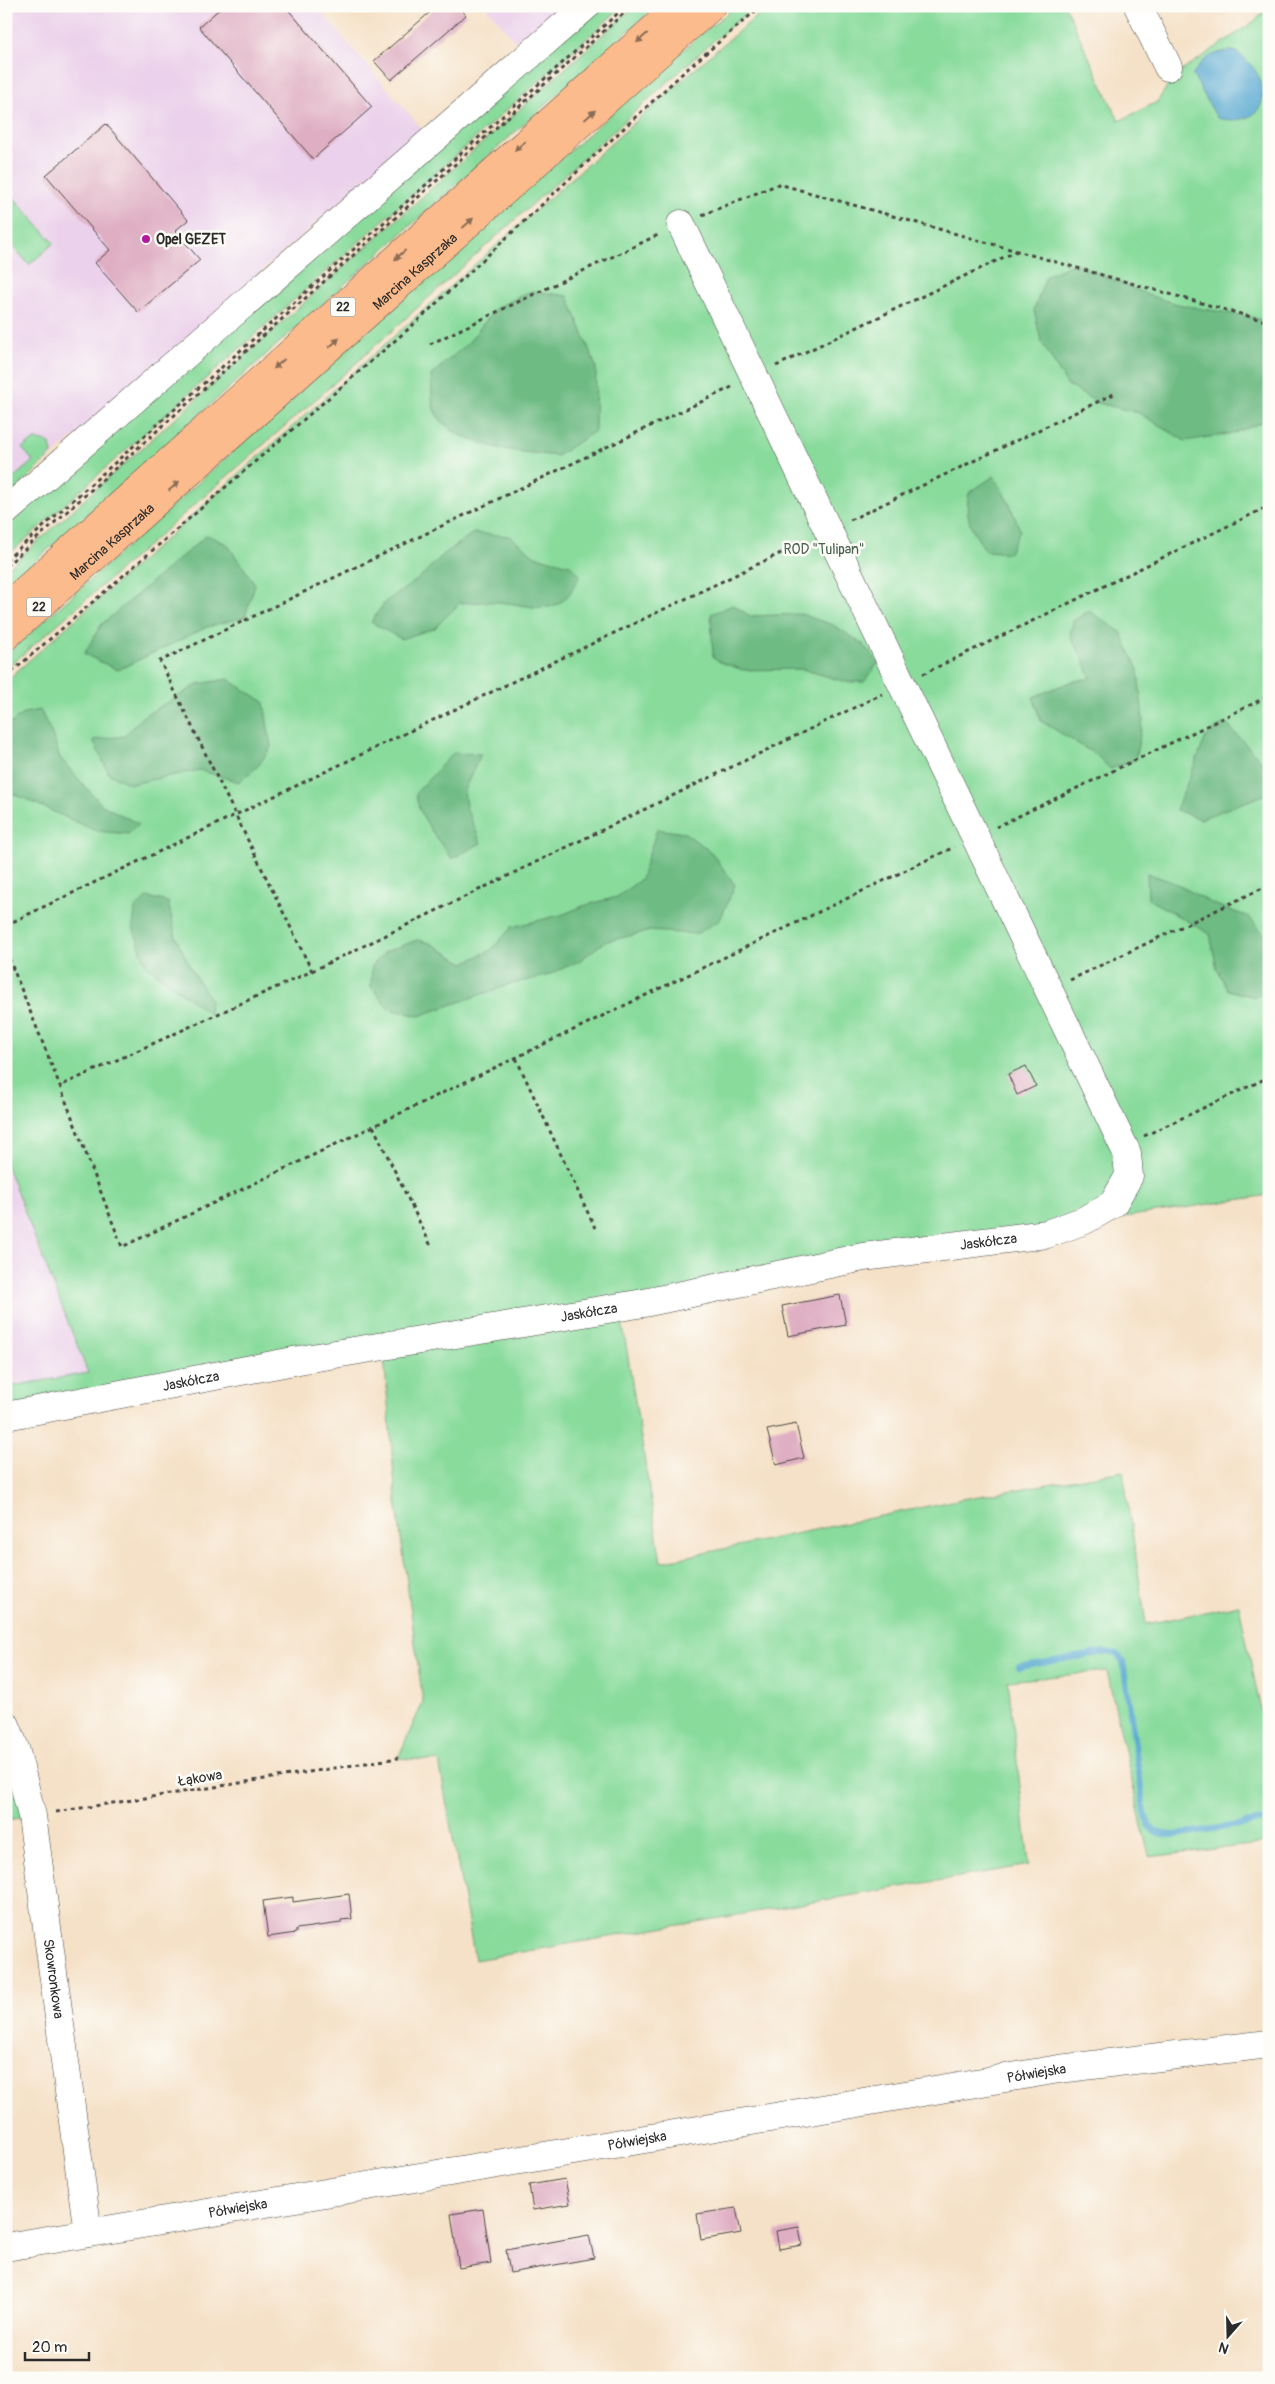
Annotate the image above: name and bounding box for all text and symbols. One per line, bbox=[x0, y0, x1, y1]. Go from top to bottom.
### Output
one-way arrow bbox=[636, 33, 649, 44]
one-way arrow bbox=[583, 109, 595, 121]
one-way arrow bbox=[515, 140, 527, 152]
one-way arrow bbox=[462, 218, 475, 229]
street label: Marcina Kasprzaka bbox=[369, 229, 461, 313]
place label: Opel GEZET bbox=[156, 231, 226, 248]
marker: Opel GEZET bbox=[140, 233, 152, 245]
one-way arrow bbox=[394, 249, 406, 261]
road number: 22 bbox=[330, 298, 356, 316]
one-way arrow bbox=[328, 337, 340, 349]
one-way arrow bbox=[274, 358, 286, 370]
one-way arrow bbox=[167, 481, 180, 492]
street label: Marcina Kasprzaka bbox=[66, 499, 158, 584]
park label: ROD "Tulipan" bbox=[783, 541, 865, 558]
road number: 22 bbox=[26, 598, 52, 616]
street label: Jaskółcza bbox=[959, 1229, 1018, 1253]
street label: Jaskółcza bbox=[559, 1299, 618, 1325]
street label: Jaskółcza bbox=[161, 1367, 220, 1394]
street label: Łąkowa bbox=[176, 1766, 223, 1790]
street label: Skowronkowa bbox=[40, 1938, 68, 2020]
street label: Półwiejska bbox=[1006, 2060, 1067, 2086]
street label: Półwiejska bbox=[606, 2127, 668, 2154]
street label: Półwiejska bbox=[207, 2194, 269, 2221]
north arrow bbox=[1202, 2312, 1252, 2362]
scale bar bbox=[25, 2329, 89, 2361]
text: 20 m bbox=[32, 2338, 67, 2357]
text: N bbox=[1216, 2338, 1231, 2357]

